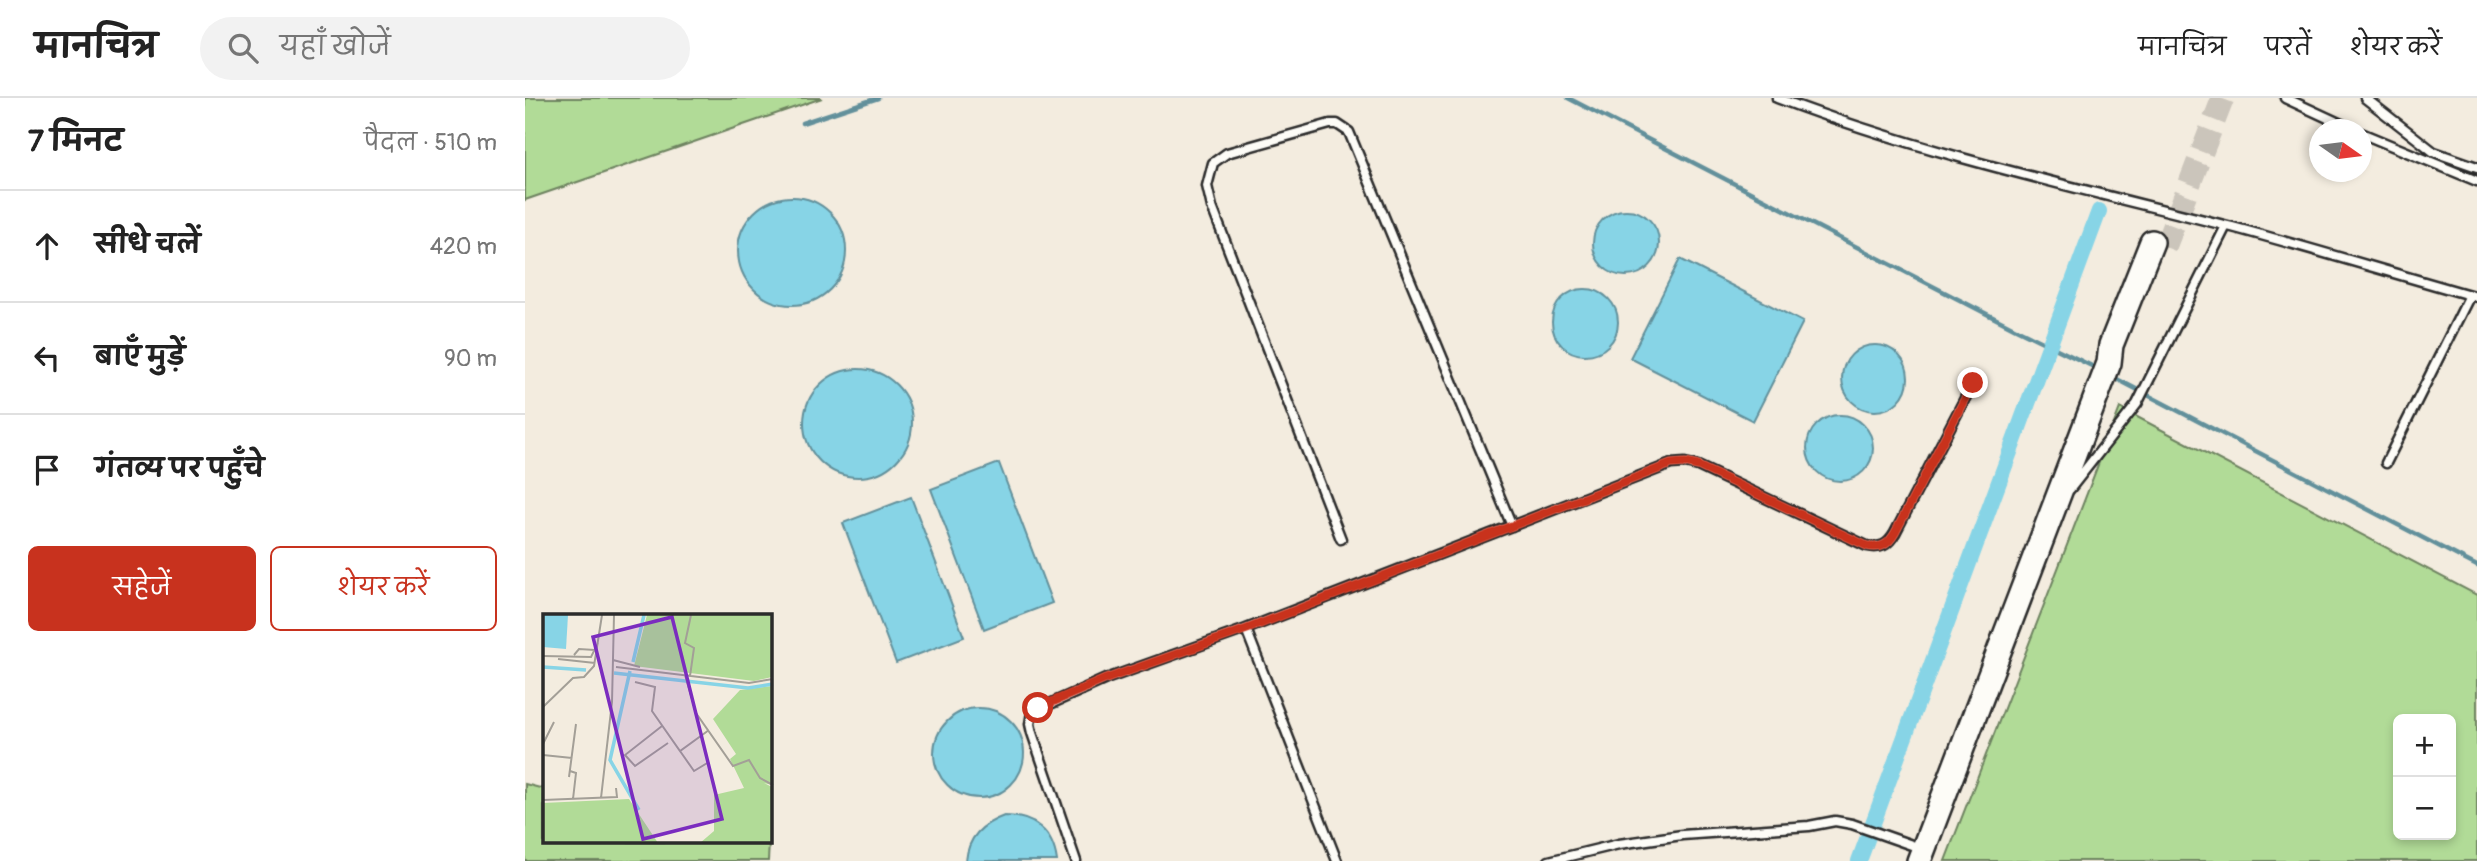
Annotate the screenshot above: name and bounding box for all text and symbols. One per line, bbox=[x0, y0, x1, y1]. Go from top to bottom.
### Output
search box bbox=[200, 17, 690, 80]
text: मानचित्र bbox=[35, 26, 158, 67]
icon: search bbox=[224, 29, 262, 67]
text: यहाँ खोजें bbox=[280, 31, 391, 63]
text: मानचित्र bbox=[2138, 33, 2226, 62]
text: परतें bbox=[2264, 33, 2312, 62]
text: शेयर करें bbox=[2350, 33, 2442, 62]
north arrow bbox=[2309, 119, 2372, 182]
text: 7 मिनट bbox=[28, 123, 123, 160]
text: पैदल · 510 m bbox=[364, 128, 497, 157]
icon: ahead bbox=[28, 227, 66, 265]
text: सीधे चलें bbox=[95, 229, 200, 261]
text: 420 m bbox=[430, 232, 497, 261]
icon: left bbox=[28, 339, 66, 377]
text: बाएँ मुड़ें bbox=[95, 341, 185, 373]
text: 90 m bbox=[444, 344, 497, 373]
route end bbox=[1957, 367, 1988, 398]
icon: arrive bbox=[28, 451, 66, 489]
text: गंतव्य पर पहुँचे bbox=[95, 453, 264, 485]
button: सहेजें bbox=[28, 546, 256, 631]
button: शेयर करें bbox=[270, 546, 497, 631]
inset map bbox=[543, 614, 772, 844]
route start bbox=[1022, 692, 1053, 723]
map controls bbox=[2393, 714, 2456, 840]
button: + bbox=[2393, 714, 2456, 777]
button: − bbox=[2393, 777, 2456, 840]

